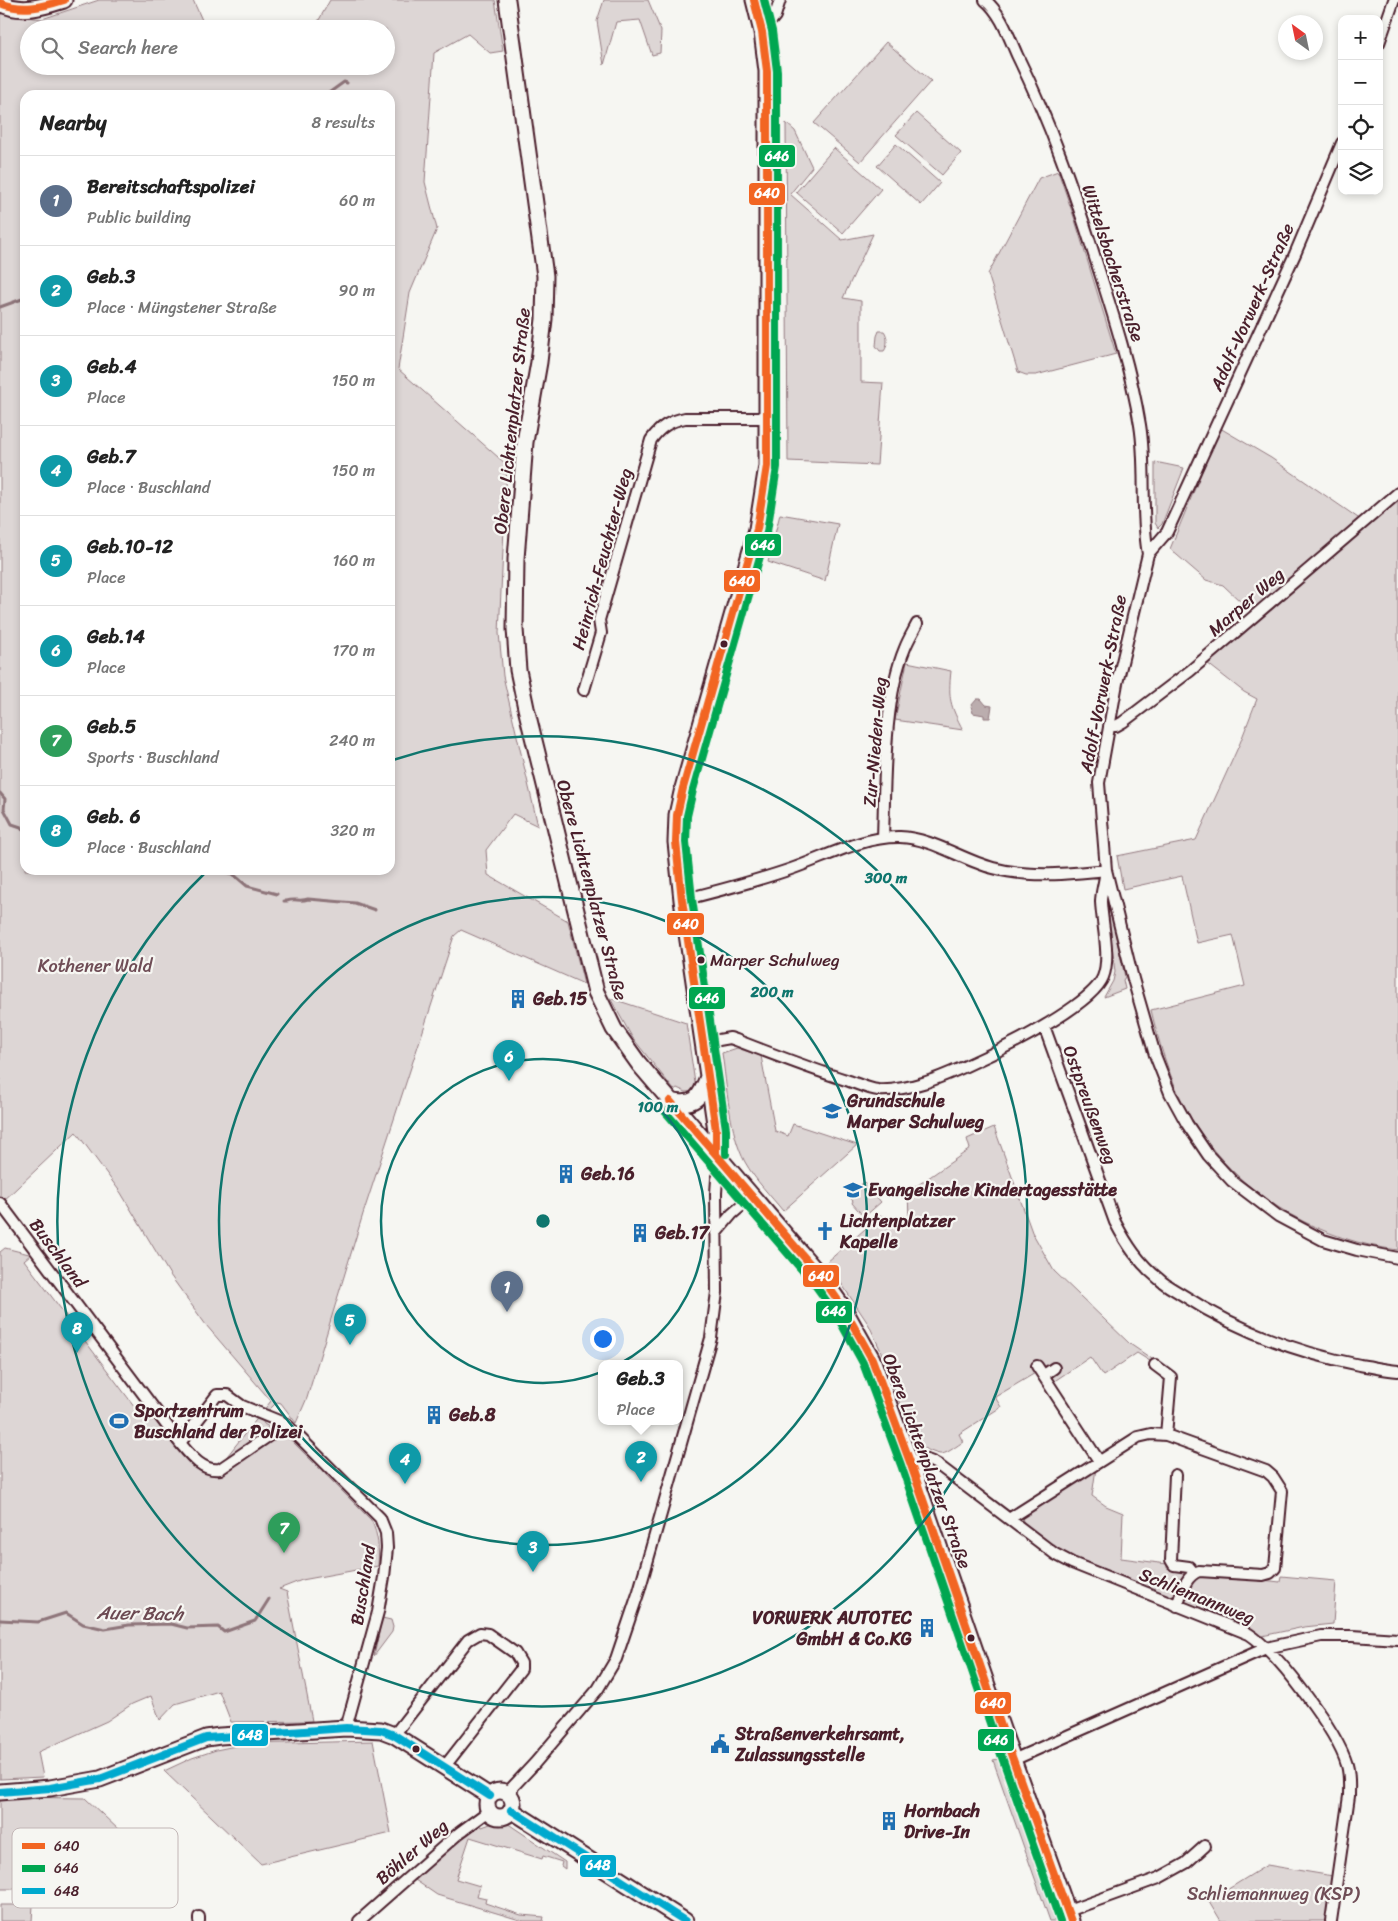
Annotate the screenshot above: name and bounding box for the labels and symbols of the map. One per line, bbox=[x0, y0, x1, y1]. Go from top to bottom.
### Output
north arrow bbox=[1278, 15, 1323, 60]
line badge: 646 bbox=[758, 144, 796, 168]
text: 646 bbox=[764, 144, 789, 169]
street label: Wittelsbacherstraße bbox=[1072, 180, 1154, 346]
text: 640 bbox=[753, 181, 780, 206]
line badge: 640 bbox=[748, 182, 786, 206]
street label: Adolf-Vorwerk-Straße bbox=[1200, 218, 1303, 397]
street label: Obere Lichtenplatzer Straße bbox=[484, 306, 540, 536]
street label: Heinrich-Feuchter-Weg bbox=[562, 464, 642, 654]
line badge: 646 bbox=[744, 533, 782, 557]
text: 646 bbox=[750, 533, 775, 558]
street label: Marper Weg bbox=[1200, 559, 1292, 645]
line badge: 640 bbox=[723, 569, 761, 593]
text: 640 bbox=[728, 569, 755, 594]
street label: Adolf-Vorwerk-Straße bbox=[1070, 592, 1136, 777]
unlabelled marker bbox=[719, 639, 729, 649]
street label: Zur-Nieden-Weg bbox=[853, 676, 897, 808]
street label: Obere Lichtenplatzer Straße bbox=[547, 776, 637, 1004]
text: 300 m bbox=[864, 865, 908, 891]
line badge: 640 bbox=[666, 912, 705, 936]
text: 640 bbox=[672, 912, 699, 937]
place label: Marper Schulweg bbox=[710, 945, 840, 975]
park label: Kothener Wald bbox=[38, 950, 154, 982]
marker: Marper Schulweg bbox=[696, 955, 706, 965]
text: 200 m bbox=[749, 979, 794, 1005]
place label: Geb.15 bbox=[532, 983, 588, 1015]
line badge: 646 bbox=[688, 986, 726, 1010]
text: 646 bbox=[694, 986, 719, 1011]
building icon: Geb.15 bbox=[507, 988, 529, 1010]
pin: 6 bbox=[493, 1040, 525, 1081]
street label: Ostpreußenweg bbox=[1054, 1041, 1126, 1169]
place label: Grundschule Marper Schulweg bbox=[846, 1085, 984, 1138]
text: 100 m bbox=[638, 1094, 679, 1120]
school or university icon: Grundschule Marper Schulweg bbox=[821, 1100, 843, 1122]
place label: Geb.16 bbox=[580, 1158, 635, 1190]
building icon: Geb.16 bbox=[555, 1163, 577, 1185]
place label: Evangelische Kindertagesstätte bbox=[868, 1174, 1117, 1206]
school or university icon: Evangelische Kindertagesstätte bbox=[842, 1179, 864, 1201]
place label: Lichtenplatzer Kapelle bbox=[839, 1205, 956, 1258]
street label: Buschland bbox=[21, 1211, 96, 1296]
centre of rings bbox=[534, 1212, 552, 1230]
place label: Geb.17 bbox=[654, 1217, 711, 1249]
church icon: Lichtenplatzer Kapelle bbox=[814, 1220, 836, 1242]
building icon: Geb.17 bbox=[629, 1222, 651, 1244]
line badge: 640 bbox=[802, 1264, 840, 1288]
text: 640 bbox=[807, 1264, 834, 1289]
pin: 1 bbox=[491, 1271, 523, 1312]
text: 646 bbox=[821, 1299, 846, 1324]
line badge: 646 bbox=[815, 1300, 853, 1324]
pin: 5 bbox=[334, 1304, 366, 1345]
pin: 8 bbox=[61, 1312, 93, 1353]
your location bbox=[590, 1326, 616, 1352]
street label: Obere Lichtenplatzer Straße bbox=[873, 1349, 981, 1573]
place label: Sportzentrum Buschland der Polizei bbox=[133, 1395, 303, 1448]
place label: Geb.8 bbox=[448, 1399, 496, 1431]
building icon: Geb.8 bbox=[423, 1404, 445, 1426]
sports icon: Sportzentrum Buschland der Polizei bbox=[108, 1410, 130, 1432]
pin: 2 bbox=[625, 1441, 657, 1482]
pin: 4 bbox=[389, 1443, 421, 1484]
pin: 7 bbox=[268, 1512, 300, 1553]
pin: 3 bbox=[517, 1531, 549, 1572]
street label: Buschland bbox=[341, 1541, 385, 1628]
street label: Schliemannweg bbox=[1134, 1558, 1260, 1634]
water label: Auer Bach bbox=[96, 1596, 185, 1630]
place label: VORWERK AUTOTEC GmbH & Co.KG bbox=[752, 1602, 913, 1655]
building icon: VORWERK AUTOTEC GmbH & Co.KG bbox=[916, 1617, 938, 1639]
unlabelled marker bbox=[966, 1633, 976, 1643]
line badge: 640 bbox=[974, 1691, 1012, 1715]
text: 640 bbox=[979, 1691, 1006, 1716]
place label: Straßenverkehrsamt, Zulassungsstelle bbox=[734, 1718, 905, 1771]
line badge: 648 bbox=[231, 1723, 269, 1747]
text: 648 bbox=[236, 1723, 263, 1748]
line badge: 646 bbox=[977, 1728, 1015, 1752]
text: 646 bbox=[983, 1728, 1008, 1753]
public building icon: Straßenverkehrsamt, Zulassungsstelle bbox=[709, 1733, 731, 1755]
unlabelled marker bbox=[411, 1744, 421, 1754]
place label: Hornbach Drive-In bbox=[903, 1795, 981, 1848]
building icon: Hornbach Drive-In bbox=[878, 1810, 900, 1832]
street label: Böhler Weg bbox=[368, 1811, 456, 1893]
legend bbox=[12, 1828, 178, 1908]
text: 640 bbox=[54, 1834, 80, 1859]
text: 648 bbox=[584, 1853, 611, 1878]
line badge: 648 bbox=[579, 1854, 617, 1878]
text: 646 bbox=[54, 1856, 79, 1881]
park label: Schliemannweg (KSP) bbox=[1187, 1878, 1361, 1910]
text: 648 bbox=[54, 1879, 80, 1904]

